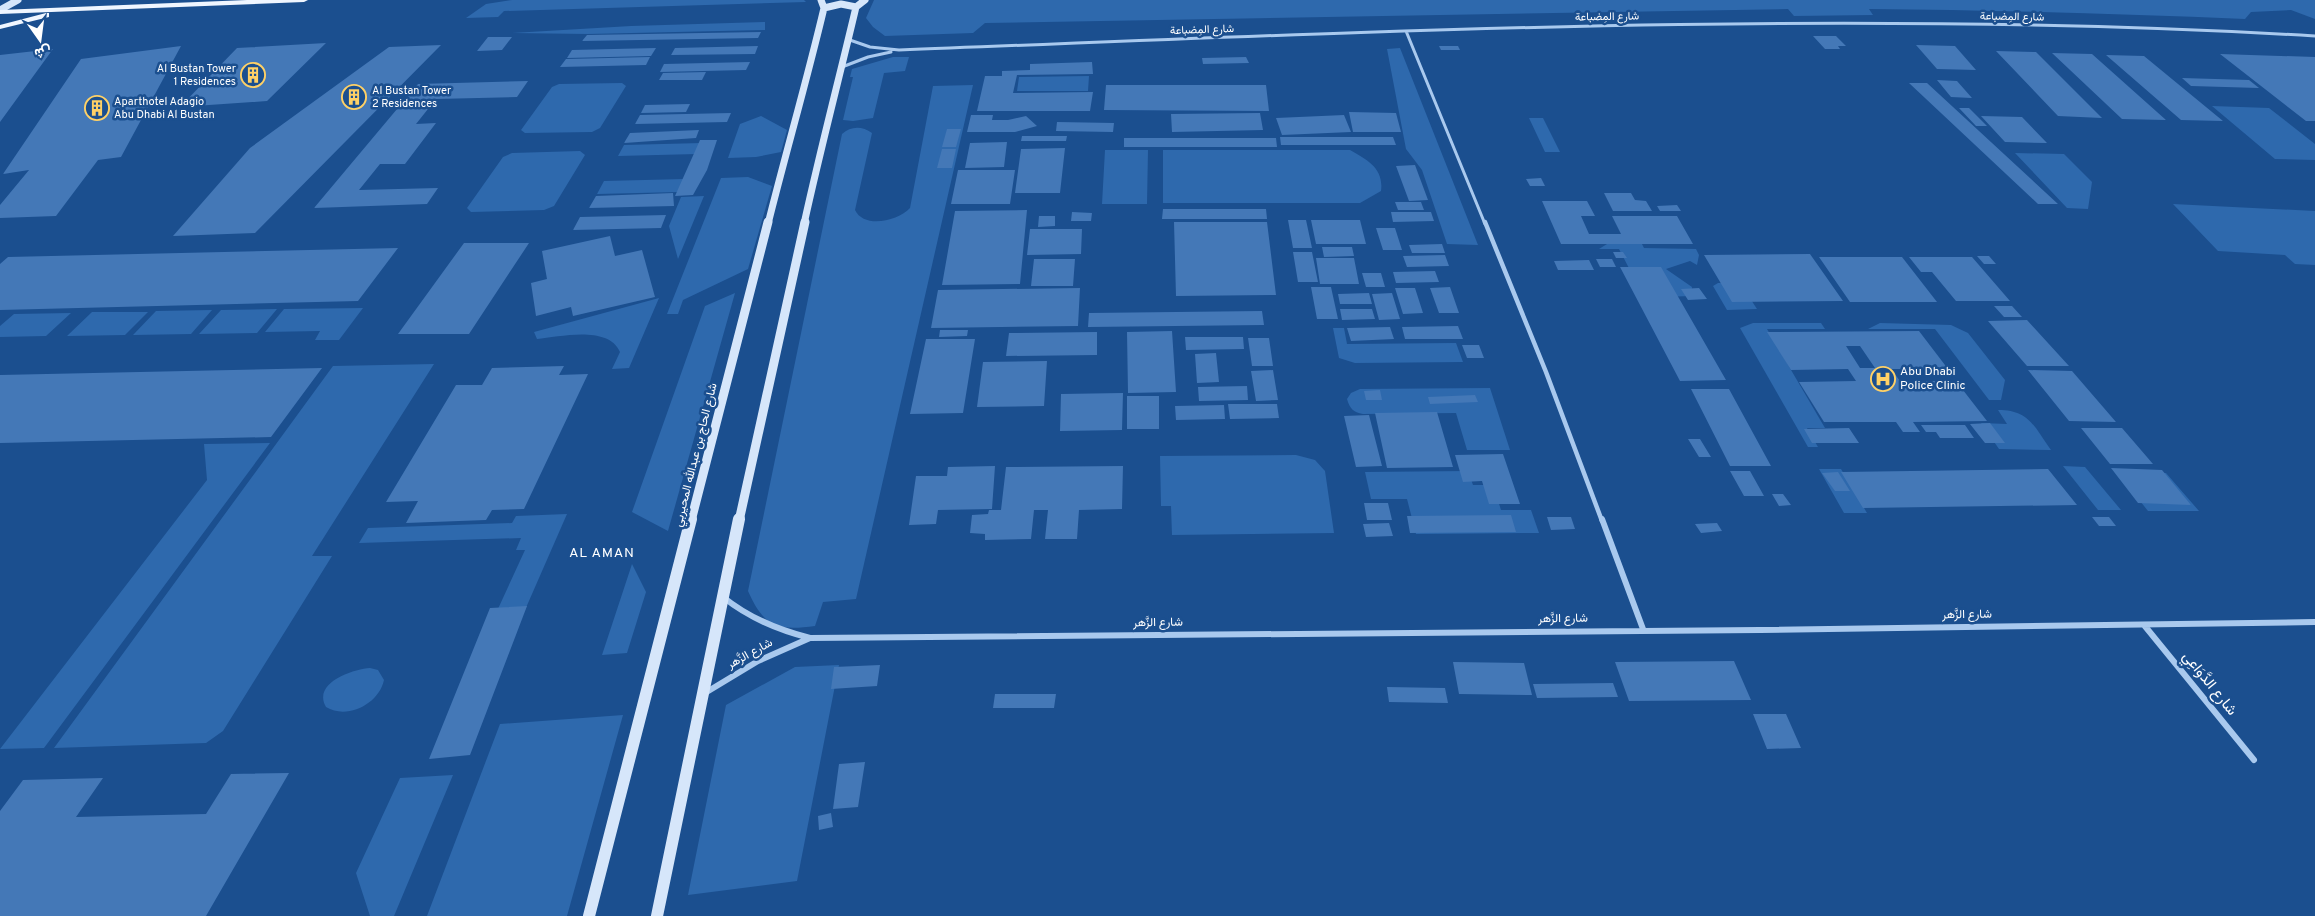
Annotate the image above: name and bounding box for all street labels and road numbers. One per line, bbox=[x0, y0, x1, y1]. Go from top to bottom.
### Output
street label: شارع المِضباعة bbox=[1575, 9, 1640, 25]
street label: شارع المِضباعة bbox=[1980, 9, 2045, 25]
street label: شارع المِضباعة bbox=[1170, 22, 1235, 38]
street label: شارع الحاج بن عبدالله المحيربي bbox=[670, 381, 723, 529]
street label: شارع الزَّهر bbox=[1941, 606, 1992, 623]
street label: شارع الزَّهر bbox=[1537, 610, 1588, 627]
street label: شارع الزَّهر bbox=[1132, 614, 1183, 631]
street label: شارع الزَّهر bbox=[723, 635, 776, 674]
street label: شارع الدَّوَاعِي bbox=[2176, 648, 2241, 721]

